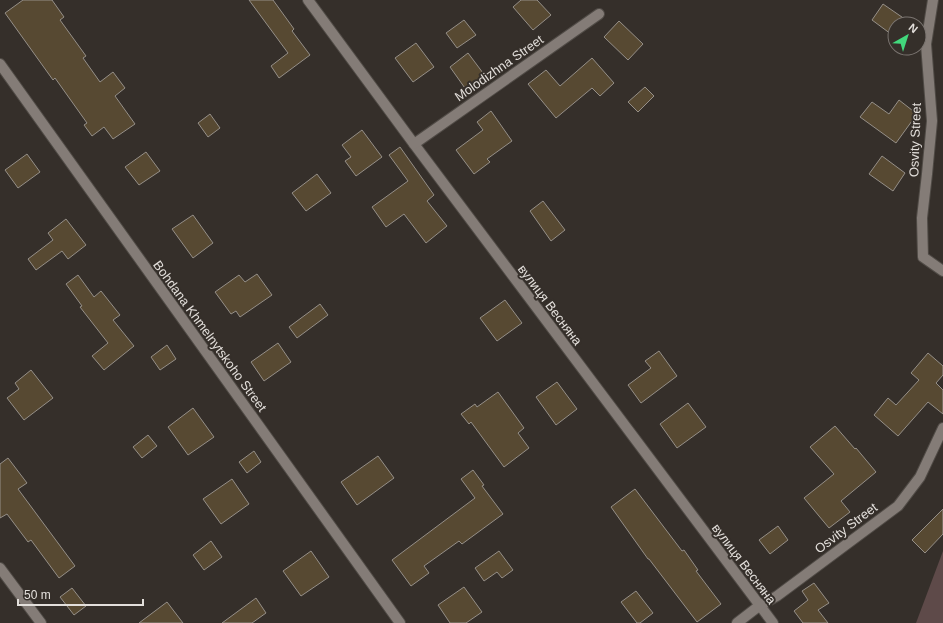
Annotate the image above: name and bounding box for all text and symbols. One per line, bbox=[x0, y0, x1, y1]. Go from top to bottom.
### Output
north arrow bbox=[887, 16, 927, 56]
text: N bbox=[906, 21, 920, 35]
street label: Molodizhna Street bbox=[452, 32, 547, 104]
street label: Osvity Street bbox=[906, 102, 924, 177]
street label: Bohdana Khmelnytskoho Street bbox=[150, 258, 270, 415]
street label: вулиця Весняна bbox=[515, 262, 586, 349]
street label: Osvity Street bbox=[812, 499, 881, 556]
street label: вулиця Весняна bbox=[709, 521, 780, 608]
scale bar bbox=[18, 581, 143, 607]
text: 50 m bbox=[24, 588, 51, 602]

